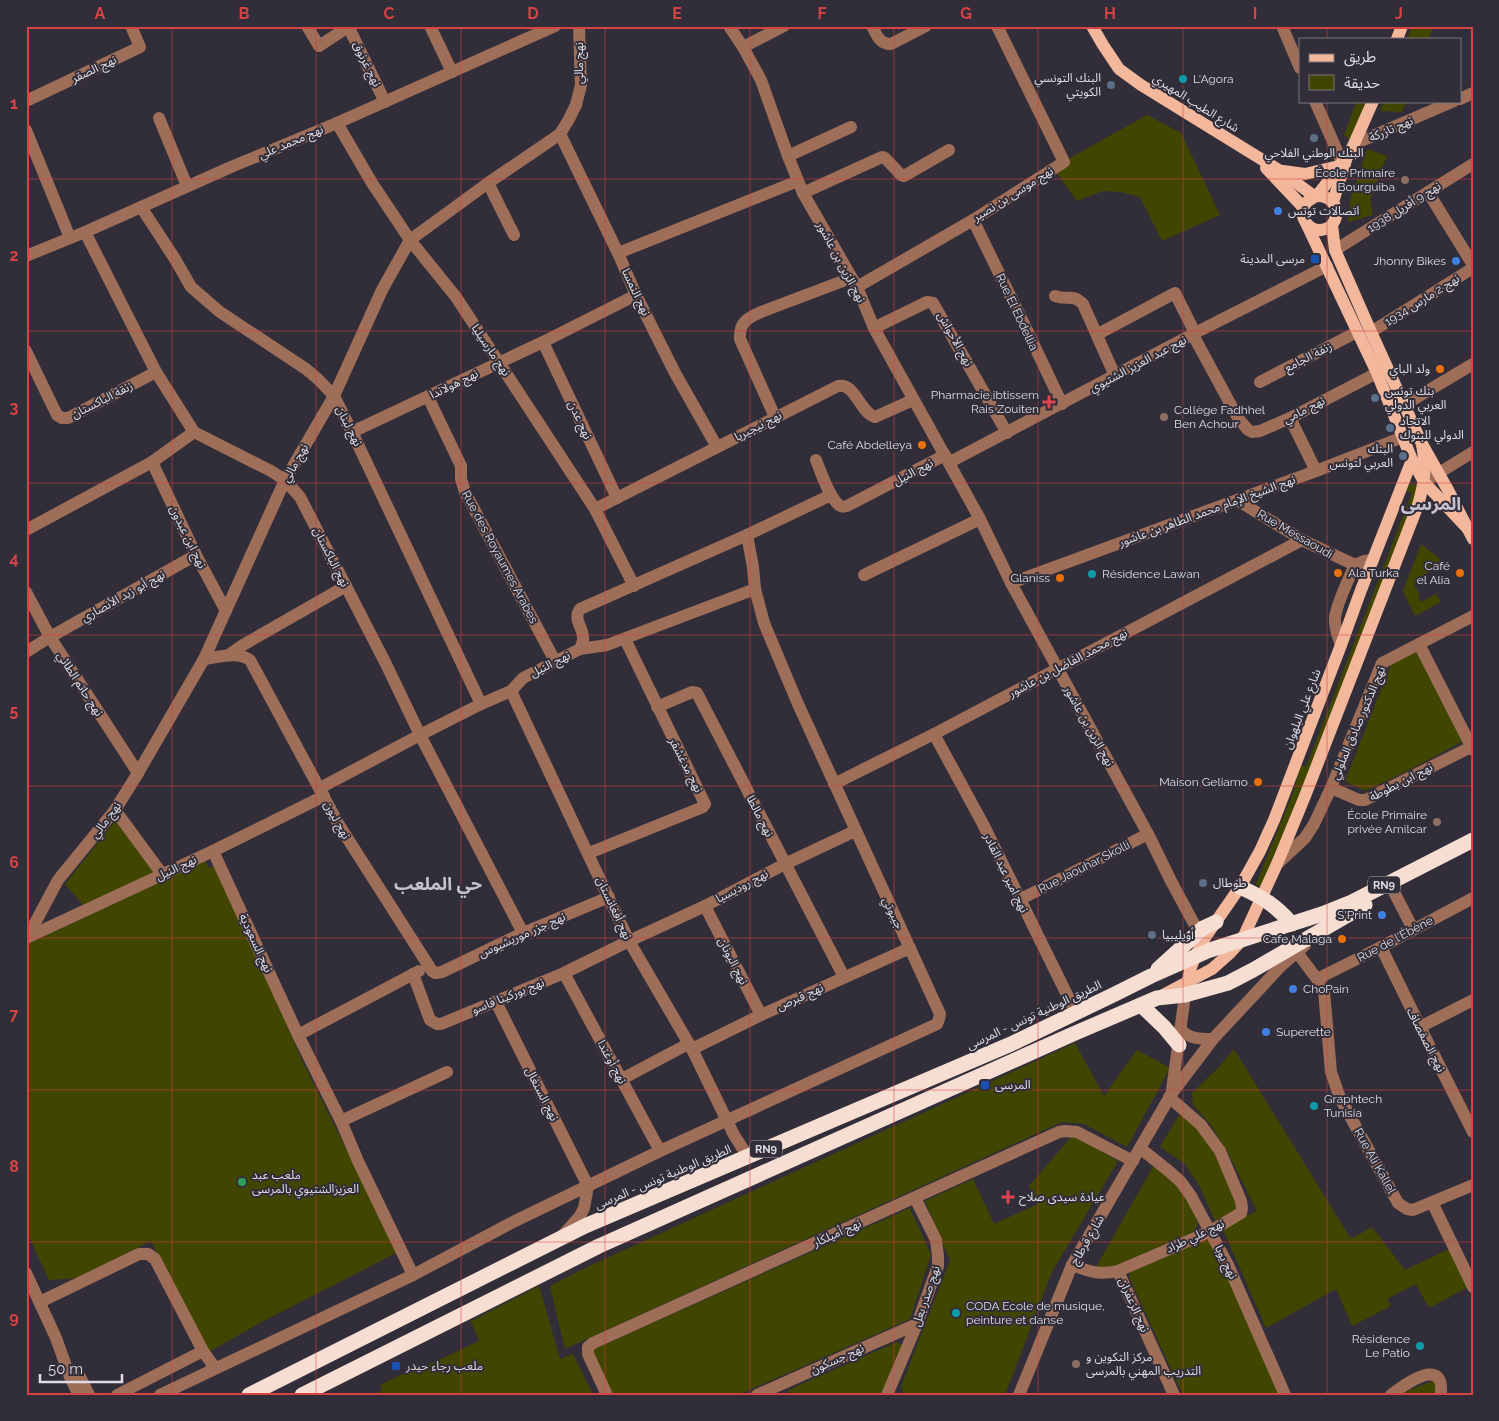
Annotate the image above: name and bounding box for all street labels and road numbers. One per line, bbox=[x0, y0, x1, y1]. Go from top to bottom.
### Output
street label: نهج غرنوق bbox=[348, 39, 384, 90]
street label: نهج مالي bbox=[572, 42, 589, 84]
street label: نهج الصقر bbox=[68, 52, 120, 88]
street label: شارع الطيب المهيري bbox=[1149, 71, 1242, 138]
street label: نهج تازركة bbox=[1367, 113, 1416, 146]
street label: نهج محمد علي bbox=[257, 122, 327, 164]
street label: نهج موسى بن نصير bbox=[969, 164, 1057, 227]
street label: نهج 9 أفريل 1938 bbox=[1364, 178, 1444, 237]
street label: نهج الزين بن عاشور bbox=[811, 218, 868, 306]
street label: نهج النمسا bbox=[617, 266, 653, 319]
street label: Rue El Ebdellia bbox=[993, 271, 1041, 353]
street label: نهج 2 مارس 1934 bbox=[1382, 271, 1463, 330]
street label: نهج الأحواش bbox=[933, 309, 976, 370]
street label: نهج مارسيليا bbox=[467, 321, 513, 380]
street label: نهج عبد العزيز الشتيوي bbox=[1087, 333, 1190, 398]
street label: زنقة الجامع bbox=[1282, 339, 1335, 377]
street label: نهج هولاندا bbox=[427, 366, 481, 404]
street label: زنقة الباكستان bbox=[69, 379, 135, 421]
street label: نهج مامي bbox=[1281, 394, 1329, 429]
street label: نهج عدن bbox=[563, 399, 595, 442]
street label: نهج لبنان bbox=[331, 404, 365, 449]
street label: نهج نيجيريا bbox=[732, 408, 785, 446]
street label: نهج مالي bbox=[279, 441, 314, 486]
street label: نهج النيل bbox=[891, 456, 936, 490]
street label: نهج الشيخ الإمام محمد الطاهر بن عاشور bbox=[1116, 472, 1298, 552]
street label: Rue des Royaumes Arabes bbox=[459, 488, 541, 626]
street label: نهج ابن عبدون bbox=[165, 503, 209, 572]
street label: Rue Messaoudi bbox=[1255, 507, 1335, 561]
street label: نهج الباكستان bbox=[308, 525, 352, 590]
street label: نهج أبو زيد الأنصاري bbox=[78, 567, 169, 627]
street label: نهج محمد الفاضل بن عاشور bbox=[1005, 626, 1131, 703]
street label: نهج النيل bbox=[527, 648, 573, 682]
street label: نهج حاتم الطائي bbox=[52, 649, 106, 720]
street label: نهج الدكتور صادق الملولي bbox=[1328, 664, 1391, 783]
street label: شارع علي البلهوان bbox=[1280, 667, 1326, 752]
street label: نهج الزين بن عاشور bbox=[1059, 682, 1117, 770]
street label: نهج مدغشقر bbox=[664, 734, 706, 796]
street label: نهج ابن بطوطة bbox=[1367, 760, 1436, 806]
street label: نهج مالطا bbox=[742, 793, 776, 840]
street label: نهج ليون bbox=[319, 798, 353, 843]
street label: نهج مالي bbox=[88, 799, 126, 843]
street label: نهج امير عبد القادر bbox=[978, 830, 1031, 916]
street label: Rue Jaouhar Skolli bbox=[1036, 838, 1132, 896]
street label: نهج النيل bbox=[153, 852, 200, 885]
street label: نهج روديسيا bbox=[713, 866, 772, 907]
street label: نهج أفغانستان bbox=[592, 874, 635, 942]
road number: RN9 bbox=[1368, 876, 1400, 894]
street label: جيبوتي bbox=[877, 895, 906, 932]
street label: نهج جزر موريشيوس bbox=[476, 910, 569, 962]
street label: نهج السعودية bbox=[234, 911, 276, 976]
street label: Rue de l'Ébène bbox=[1355, 913, 1435, 965]
street label: نهج اليونان bbox=[713, 935, 751, 988]
street label: نهج بوركينا فاسو bbox=[470, 975, 547, 1019]
street label: الطريق الوطنية تونس - المرسى bbox=[964, 978, 1104, 1053]
street label: نهج قبرص bbox=[774, 980, 826, 1015]
street label: نهج الصفصاف bbox=[1402, 1006, 1448, 1075]
street label: نهج أوغندا bbox=[593, 1037, 630, 1087]
street label: نهج السنغال bbox=[521, 1065, 562, 1124]
street label: Rue Ali Kallel bbox=[1351, 1126, 1399, 1197]
road number: RN9 bbox=[750, 1140, 782, 1158]
street label: الطريق الوطنية تونس - المرسى bbox=[593, 1142, 734, 1213]
street label: شارع قرطاج bbox=[1067, 1212, 1109, 1269]
street label: نهج أميلكار bbox=[810, 1216, 864, 1252]
street label: نهج علي طراد bbox=[1164, 1216, 1228, 1258]
street label: نهج يوبا bbox=[1210, 1243, 1240, 1282]
street label: نهج صدر بعل bbox=[909, 1264, 945, 1329]
street label: نهج الزعفران bbox=[1114, 1276, 1152, 1335]
street label: نهج جسكون bbox=[808, 1341, 867, 1379]

